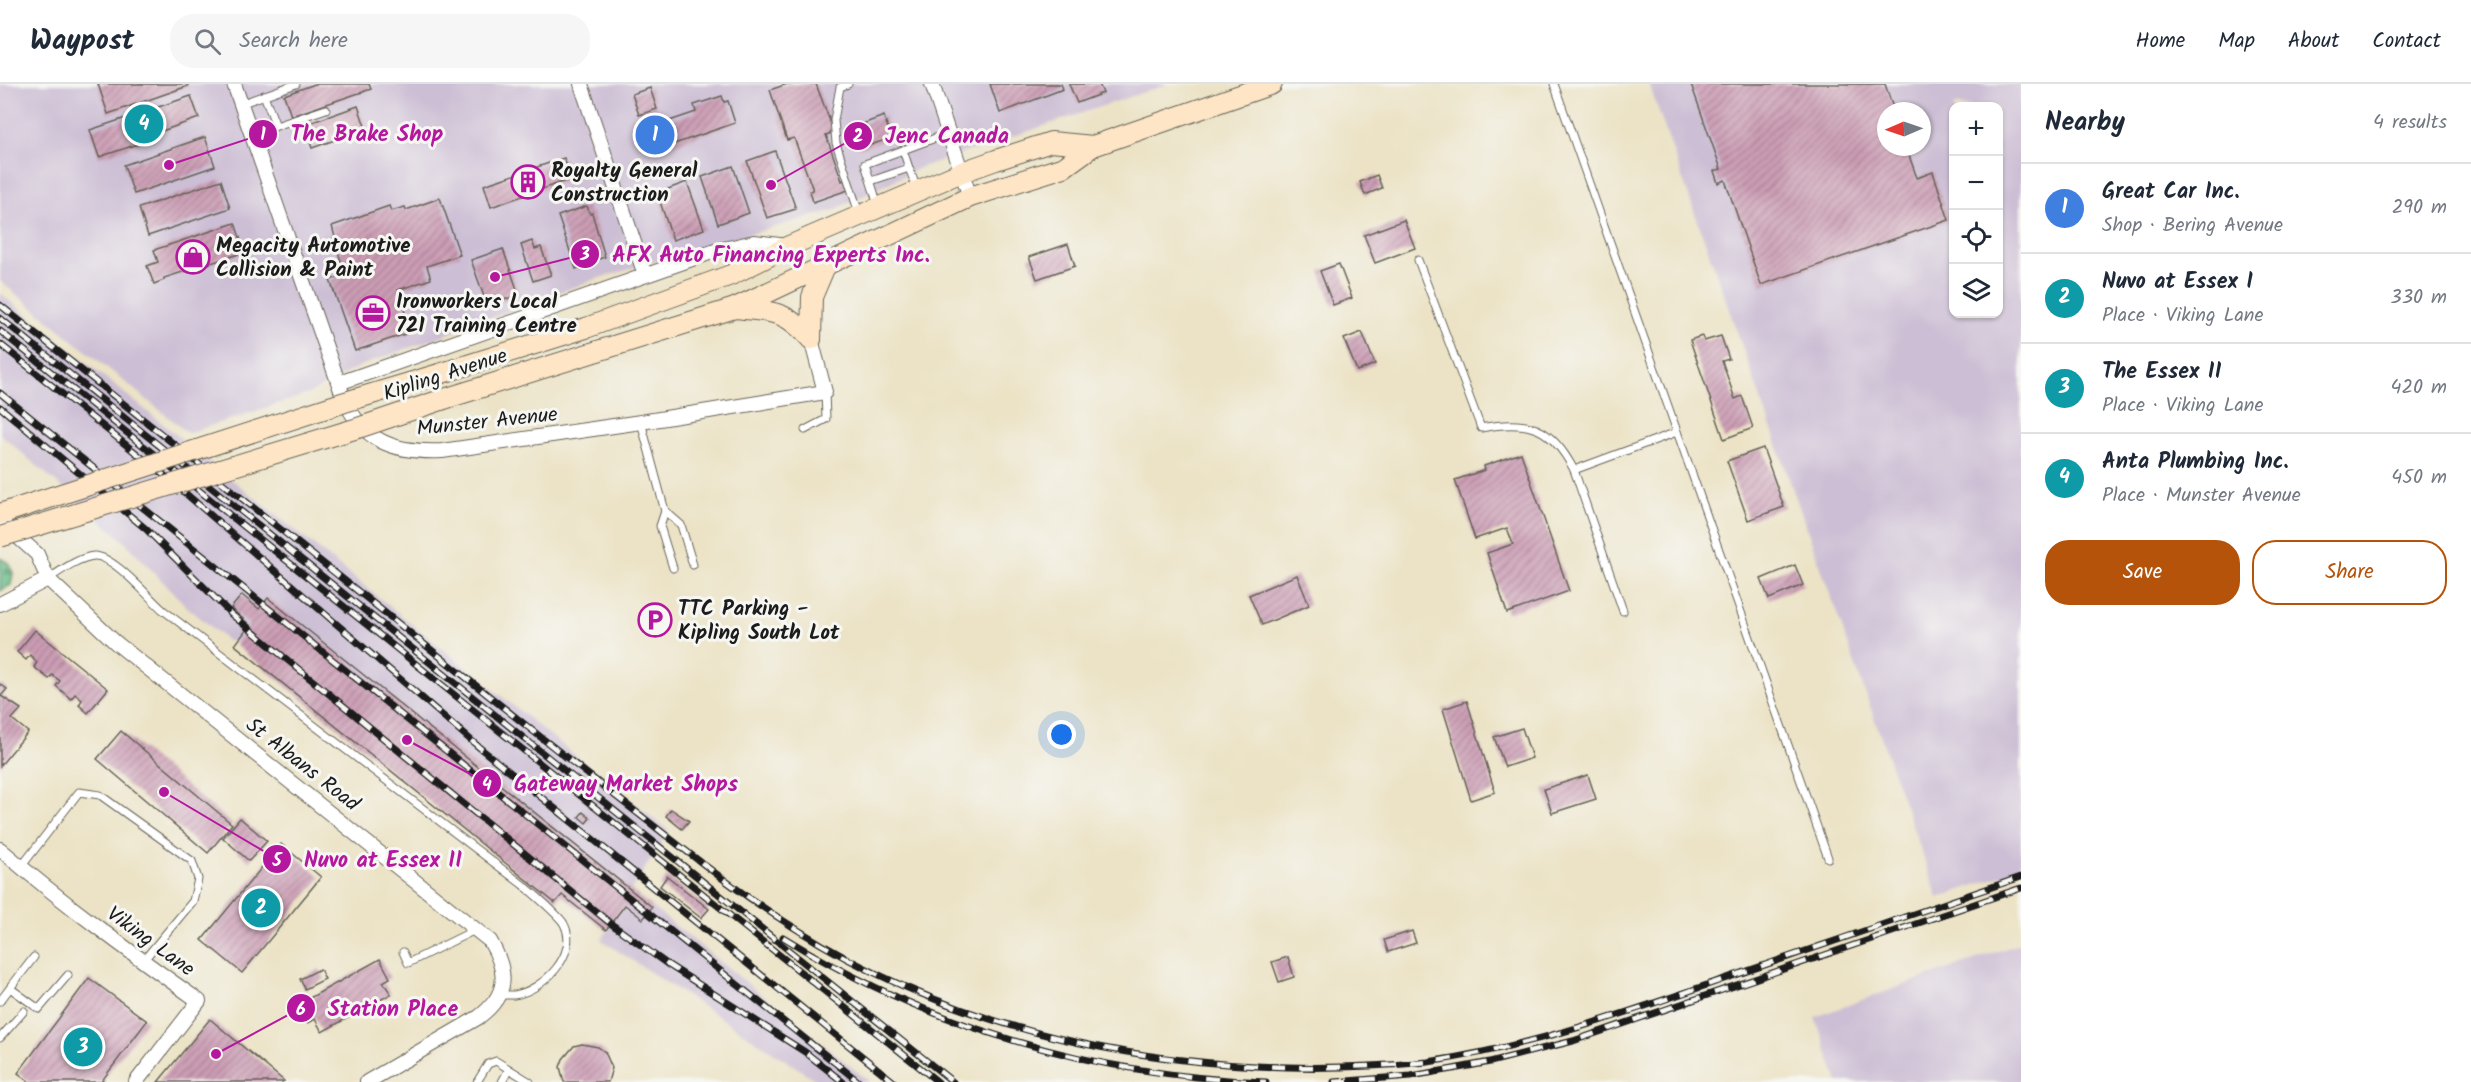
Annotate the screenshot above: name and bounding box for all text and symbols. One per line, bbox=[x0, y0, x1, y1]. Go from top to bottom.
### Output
search box bbox=[170, 14, 590, 68]
text: Waypost bbox=[30, 19, 134, 64]
text: Search here bbox=[239, 24, 348, 59]
icon: search bbox=[191, 25, 224, 58]
text: Home bbox=[2136, 25, 2185, 58]
text: Map bbox=[2218, 25, 2255, 58]
text: About bbox=[2288, 25, 2339, 58]
text: Contact bbox=[2372, 25, 2441, 58]
pin: 4 bbox=[124, 102, 164, 147]
north arrow bbox=[1877, 102, 1931, 156]
map controls bbox=[1949, 102, 2003, 318]
button: + bbox=[1949, 102, 2003, 156]
text: Nearby bbox=[2045, 102, 2125, 144]
text: 4 results bbox=[2373, 107, 2447, 139]
pin: 1 bbox=[636, 112, 674, 158]
callout: The Brake Shop bbox=[248, 114, 455, 154]
callout: Jenc Canada bbox=[843, 116, 1021, 156]
text: The Brake Shop bbox=[291, 118, 444, 153]
text: Jenc Canada bbox=[885, 120, 1009, 155]
text: 1 bbox=[260, 121, 266, 150]
text: 2 bbox=[853, 123, 863, 152]
place label: Royalty General Construction bbox=[551, 155, 698, 212]
button: − bbox=[1949, 156, 2003, 210]
building icon: Royalty General Construction bbox=[510, 164, 546, 200]
text: Great Car Inc. bbox=[2102, 175, 2240, 210]
text: 1 bbox=[2061, 192, 2068, 224]
text: 290 m bbox=[2392, 192, 2447, 224]
button: locate bbox=[1949, 210, 2003, 264]
text: Shop · Bering Avenue bbox=[2102, 210, 2283, 242]
place label: Megacity Automotive Collision & Paint bbox=[216, 230, 410, 287]
callout: AFX Auto Financing Experts Inc. bbox=[570, 234, 942, 274]
shop icon: Megacity Automotive Collision & Paint bbox=[175, 239, 211, 275]
text: AFX Auto Financing Experts Inc. bbox=[612, 239, 930, 274]
text: 3 bbox=[579, 241, 590, 270]
button: layers bbox=[1949, 264, 2003, 318]
text: Nuvo at Essex I bbox=[2102, 265, 2253, 300]
text: 2 bbox=[2059, 282, 2070, 314]
text: 330 m bbox=[2390, 282, 2447, 314]
place label: Ironworkers Local 721 Training Centre bbox=[396, 286, 577, 343]
office icon: Ironworkers Local 721 Training Centre bbox=[355, 295, 391, 331]
text: Place · Viking Lane bbox=[2102, 300, 2264, 332]
street label: Kipling Avenue bbox=[379, 340, 512, 411]
text: The Essex II bbox=[2102, 355, 2221, 390]
text: 3 bbox=[2059, 372, 2070, 404]
text: 420 m bbox=[2390, 372, 2447, 404]
text: Place · Viking Lane bbox=[2102, 390, 2264, 422]
street label: Munster Avenue bbox=[415, 399, 560, 446]
text: Anta Plumbing Inc. bbox=[2102, 445, 2289, 480]
text: 4 bbox=[2059, 462, 2070, 494]
text: 450 m bbox=[2391, 462, 2447, 494]
text: Place · Munster Avenue bbox=[2102, 480, 2301, 512]
button: Save bbox=[2045, 540, 2240, 605]
button: Share bbox=[2252, 540, 2447, 605]
place label: TTC Parking - Kipling South Lot bbox=[678, 593, 840, 650]
parking icon: TTC Parking - Kipling South Lot bbox=[637, 602, 673, 638]
street label: St Albans Road bbox=[238, 710, 367, 821]
your location bbox=[1047, 720, 1076, 749]
callout: Gateway Market Shops bbox=[472, 763, 750, 803]
text: Gateway Market Shops bbox=[514, 768, 739, 803]
text: 4 bbox=[482, 771, 492, 800]
callout: Nuvo at Essex II bbox=[262, 839, 474, 879]
text: Nuvo at Essex II bbox=[304, 844, 462, 879]
text: 5 bbox=[271, 847, 283, 876]
pin: 2 bbox=[242, 886, 280, 930]
street label: Viking Lane bbox=[99, 899, 202, 986]
callout: Station Place bbox=[286, 988, 470, 1028]
text: Station Place bbox=[328, 993, 458, 1028]
text: 6 bbox=[296, 996, 306, 1025]
pin: 3 bbox=[64, 1024, 103, 1070]

